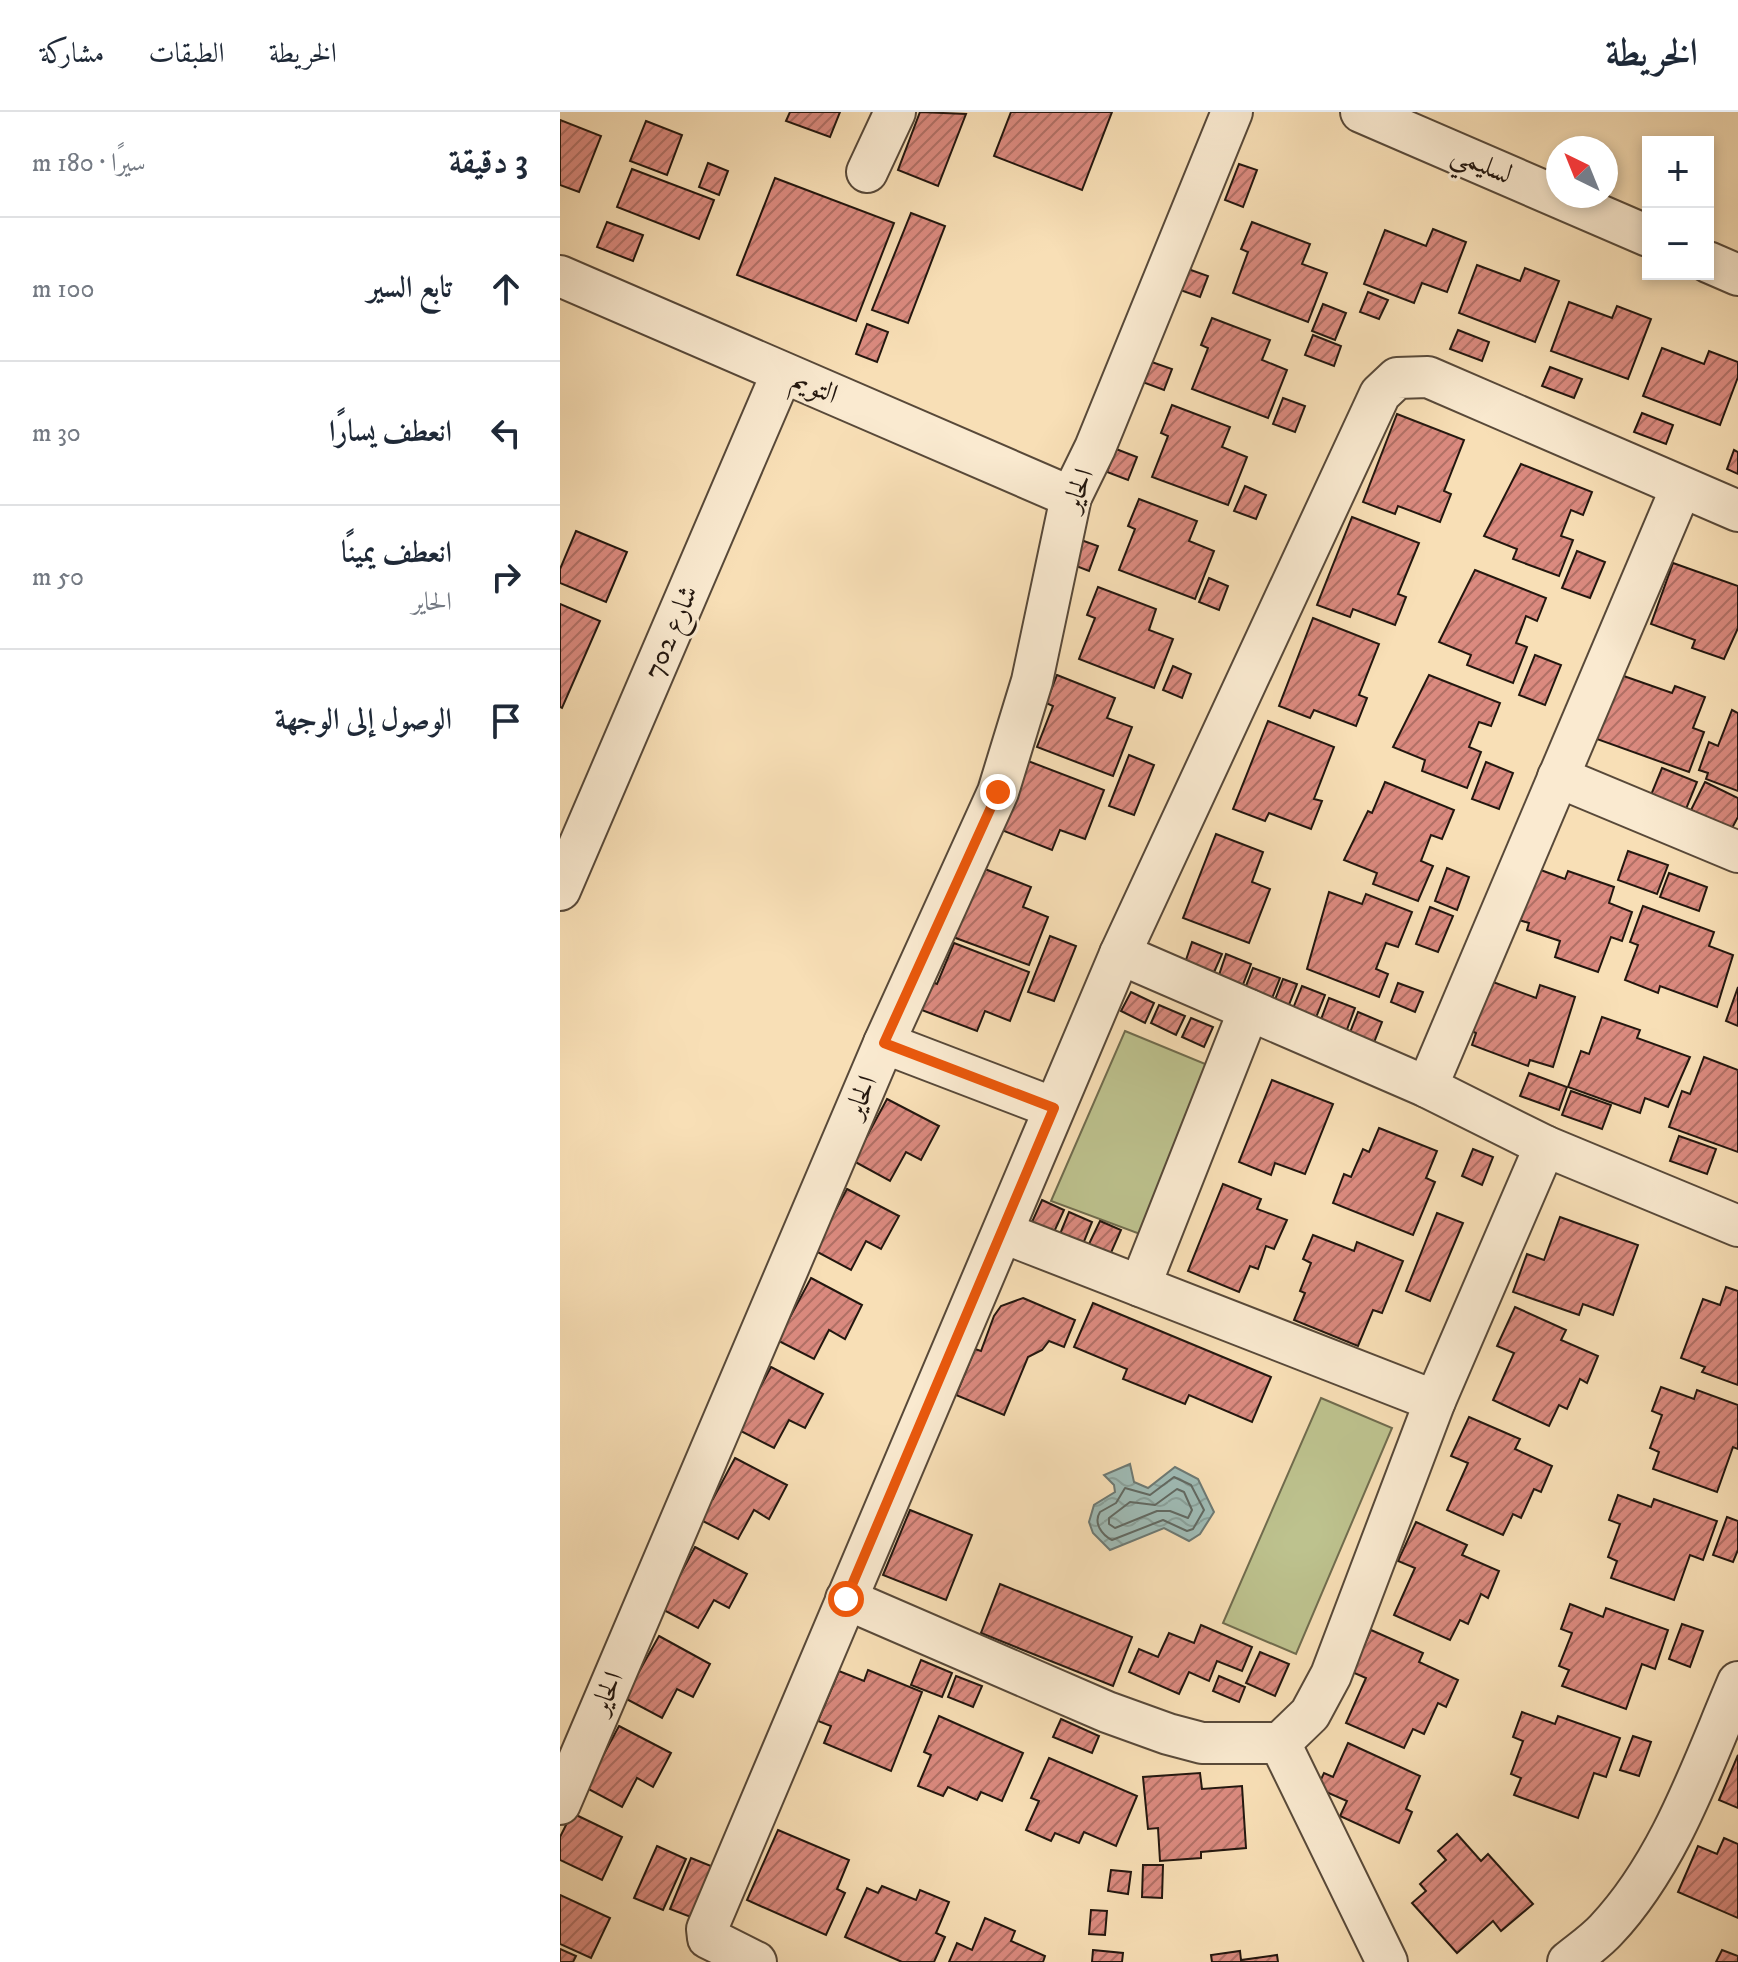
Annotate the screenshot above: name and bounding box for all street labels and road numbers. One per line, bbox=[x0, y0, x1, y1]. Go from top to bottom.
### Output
street label: لسليمي bbox=[1443, 136, 1518, 200]
street label: التويم bbox=[784, 362, 843, 418]
street label: الحاير bbox=[1053, 463, 1102, 519]
street label: شارع 702 bbox=[636, 580, 711, 686]
street label: الحاير bbox=[835, 1070, 886, 1127]
street label: الحاير bbox=[581, 1666, 632, 1723]

